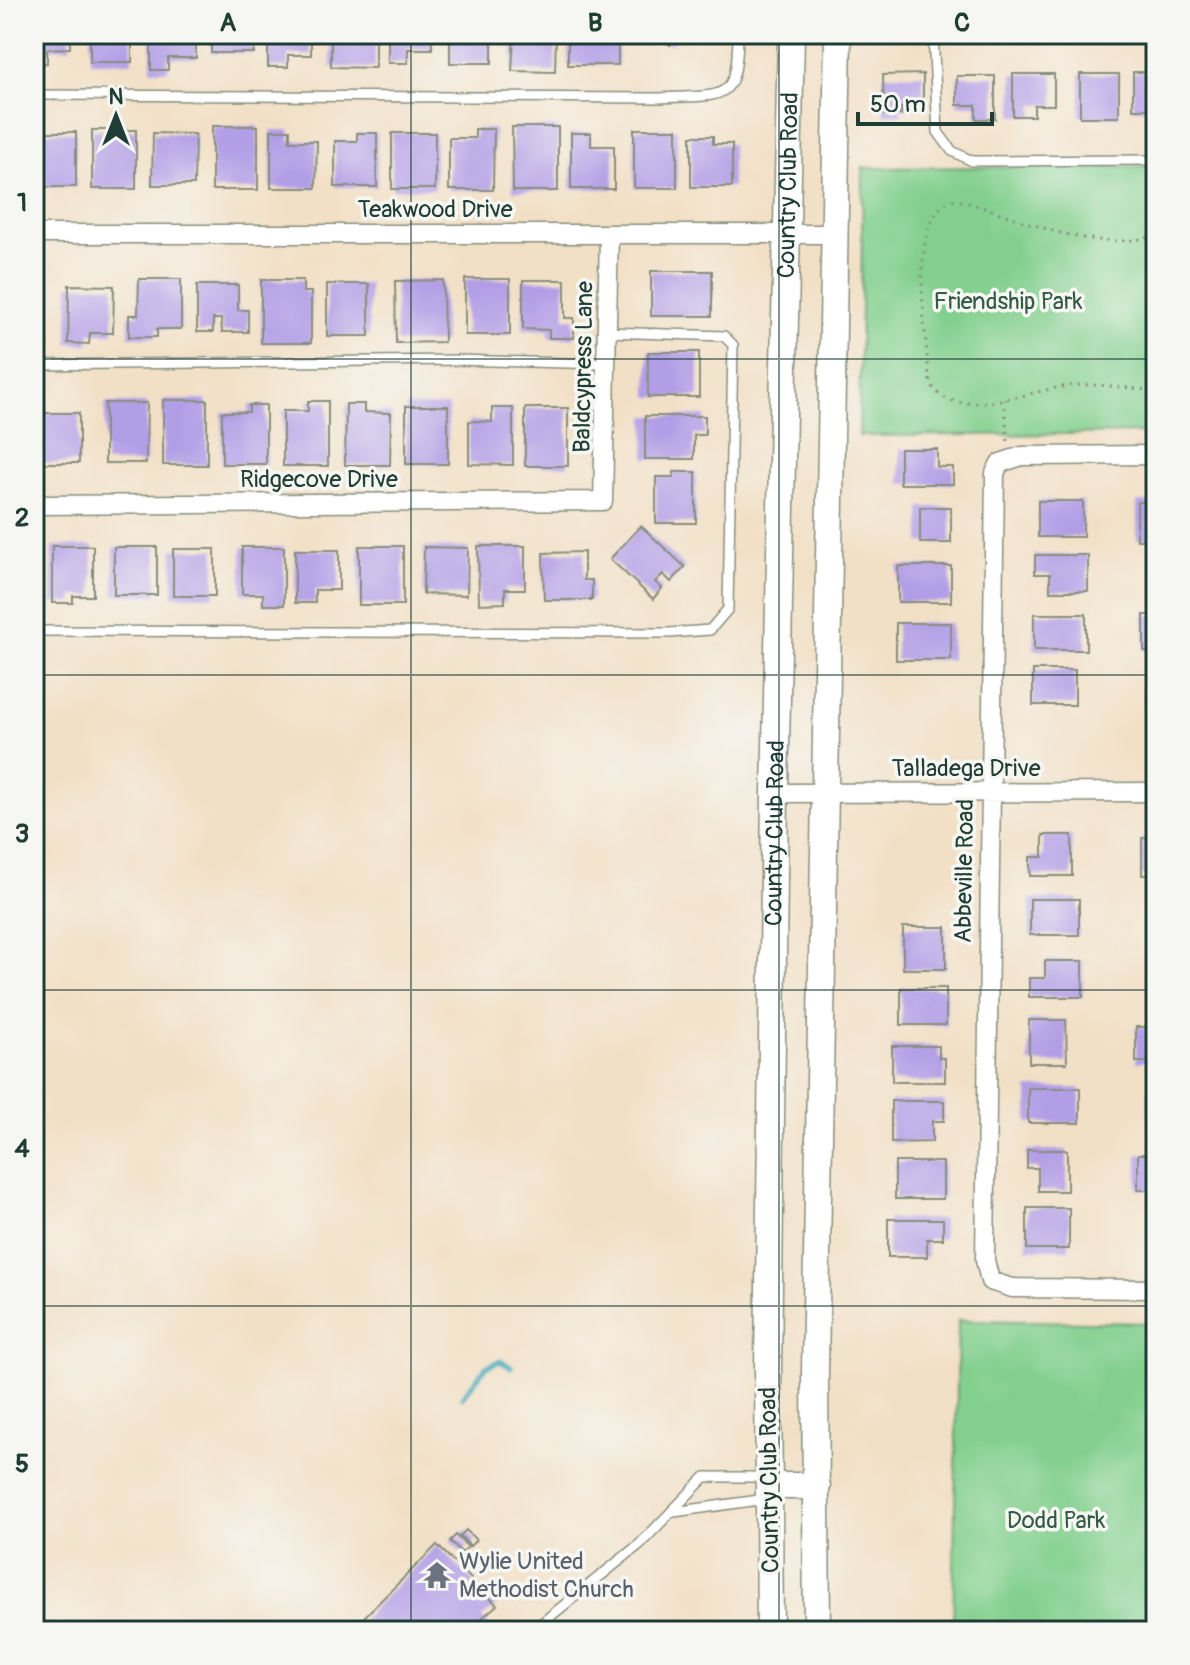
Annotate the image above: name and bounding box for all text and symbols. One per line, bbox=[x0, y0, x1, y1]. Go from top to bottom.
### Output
text: A bbox=[220, 7, 237, 39]
text: B bbox=[588, 7, 602, 39]
text: C bbox=[954, 7, 970, 39]
north arrow bbox=[76, 76, 156, 156]
scale bar bbox=[858, 76, 992, 126]
text: N bbox=[109, 83, 124, 111]
text: 50 m bbox=[870, 90, 926, 119]
street label: Country Club Road bbox=[772, 92, 805, 279]
text: 1 bbox=[17, 187, 27, 219]
street label: Teakwood Drive bbox=[357, 195, 513, 224]
street label: Baldcypress Lane bbox=[568, 281, 600, 453]
park label: Friendship Park bbox=[933, 287, 1083, 316]
street label: Ridgecove Drive bbox=[240, 465, 398, 494]
text: 2 bbox=[15, 502, 29, 534]
street label: Country Club Road bbox=[759, 740, 791, 926]
street label: Talladega Drive bbox=[891, 754, 1041, 783]
street label: Abbeville Road bbox=[949, 799, 980, 943]
text: 3 bbox=[15, 818, 29, 850]
text: 4 bbox=[14, 1133, 30, 1165]
street label: Country Club Road bbox=[753, 1387, 786, 1573]
text: 5 bbox=[15, 1448, 29, 1480]
park label: Dodd Park bbox=[1007, 1506, 1105, 1535]
place label: Wylie United Methodist Church bbox=[459, 1547, 634, 1604]
temple icon: Wylie United Methodist Church bbox=[422, 1560, 452, 1590]

